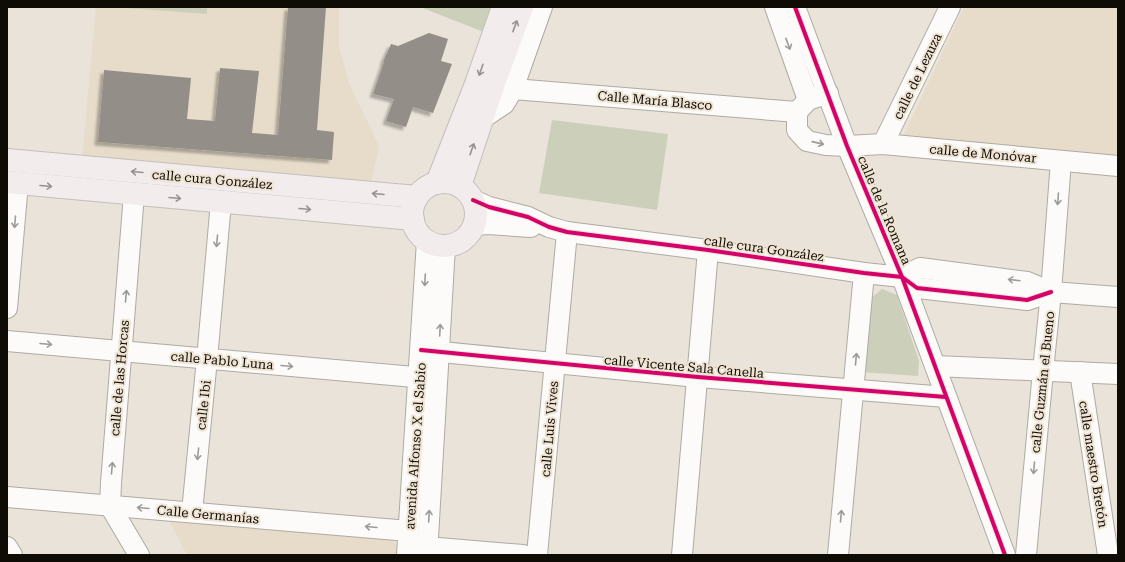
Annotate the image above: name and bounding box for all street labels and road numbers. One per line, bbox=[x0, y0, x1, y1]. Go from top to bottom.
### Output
street label: calle de Lezuza bbox=[890, 31, 945, 122]
street label: Calle María Blasco bbox=[597, 88, 713, 113]
street label: calle de Monóvar bbox=[929, 141, 1038, 166]
street label: calle de la Romana bbox=[855, 153, 914, 267]
street label: calle cura González bbox=[151, 167, 273, 192]
street label: calle cura González bbox=[703, 233, 825, 264]
street label: calle Guzmán el Bueno bbox=[1028, 310, 1057, 454]
street label: calle de las Horcas bbox=[107, 319, 132, 437]
street label: calle Pablo Luna bbox=[170, 349, 274, 372]
street label: calle Vicente Sala Canella bbox=[603, 352, 764, 381]
street label: avenida Alfonso X el Sabio bbox=[402, 362, 429, 530]
street label: calle Ibi bbox=[193, 379, 214, 431]
street label: calle Luis Vives bbox=[538, 380, 561, 478]
street label: calle maestro Bretón bbox=[1076, 400, 1111, 529]
street label: Calle Germanías bbox=[156, 503, 260, 526]

